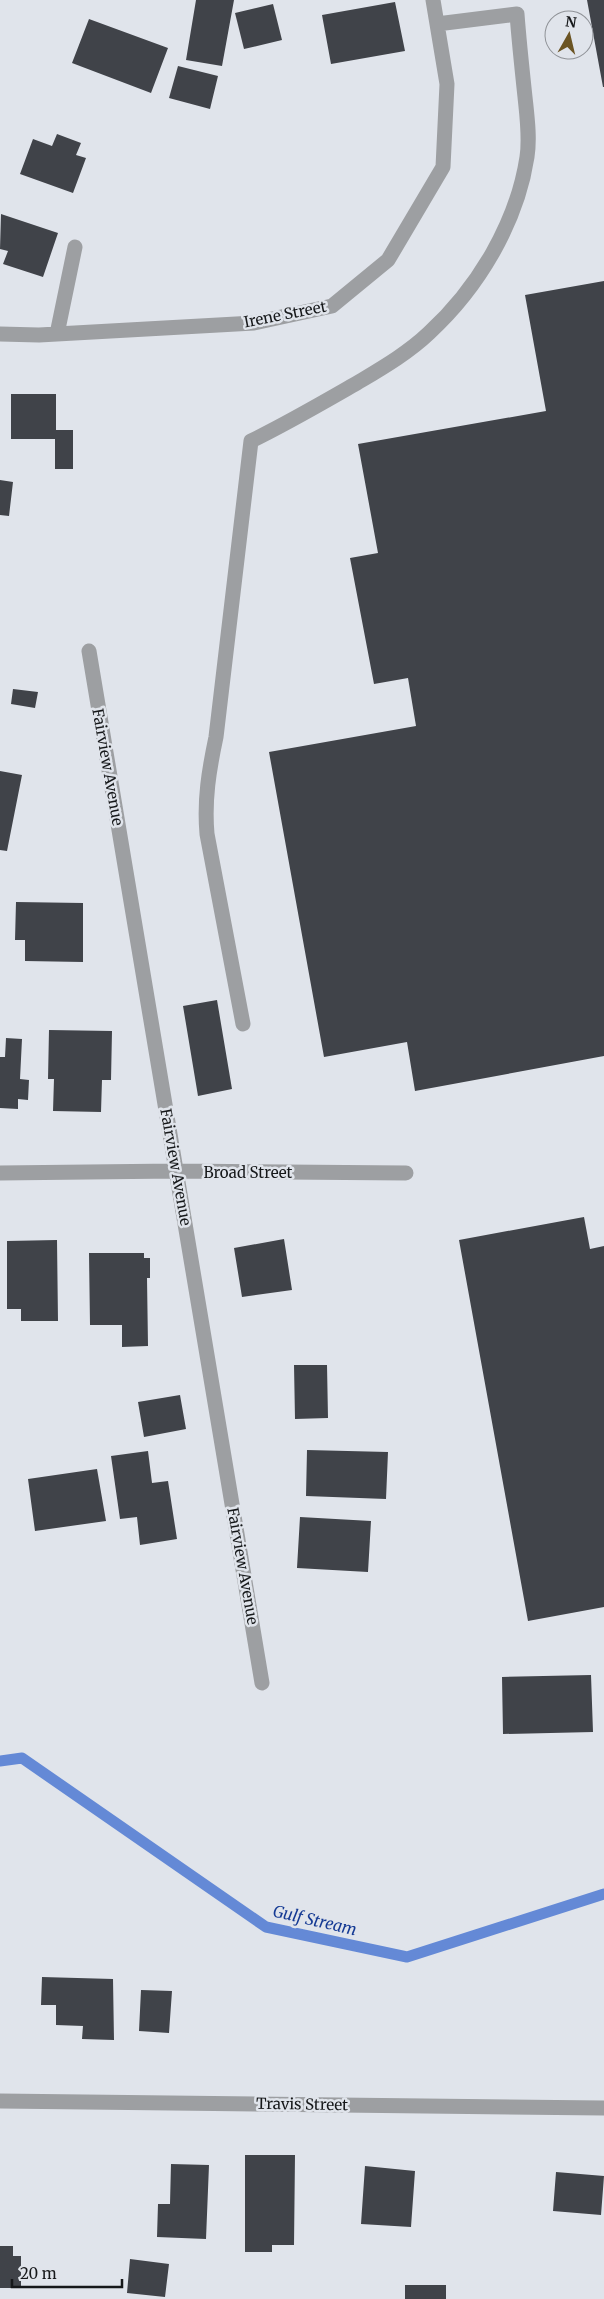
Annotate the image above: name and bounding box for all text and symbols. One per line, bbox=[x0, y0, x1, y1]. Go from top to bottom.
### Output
north arrow bbox=[544, 10, 594, 60]
text: N bbox=[564, 12, 578, 32]
street label: Irene Street bbox=[242, 297, 328, 331]
street label: Fairview Avenue bbox=[88, 707, 128, 827]
street label: Fairview Avenue bbox=[156, 1107, 196, 1227]
street label: Broad Street bbox=[204, 1163, 293, 1182]
street label: Fairview Avenue bbox=[223, 1506, 263, 1626]
water label: Gulf Stream bbox=[271, 1901, 359, 1939]
street label: Travis Street bbox=[256, 2094, 348, 2114]
scale bar bbox=[12, 2256, 122, 2288]
text: 20 m bbox=[20, 2264, 57, 2283]

